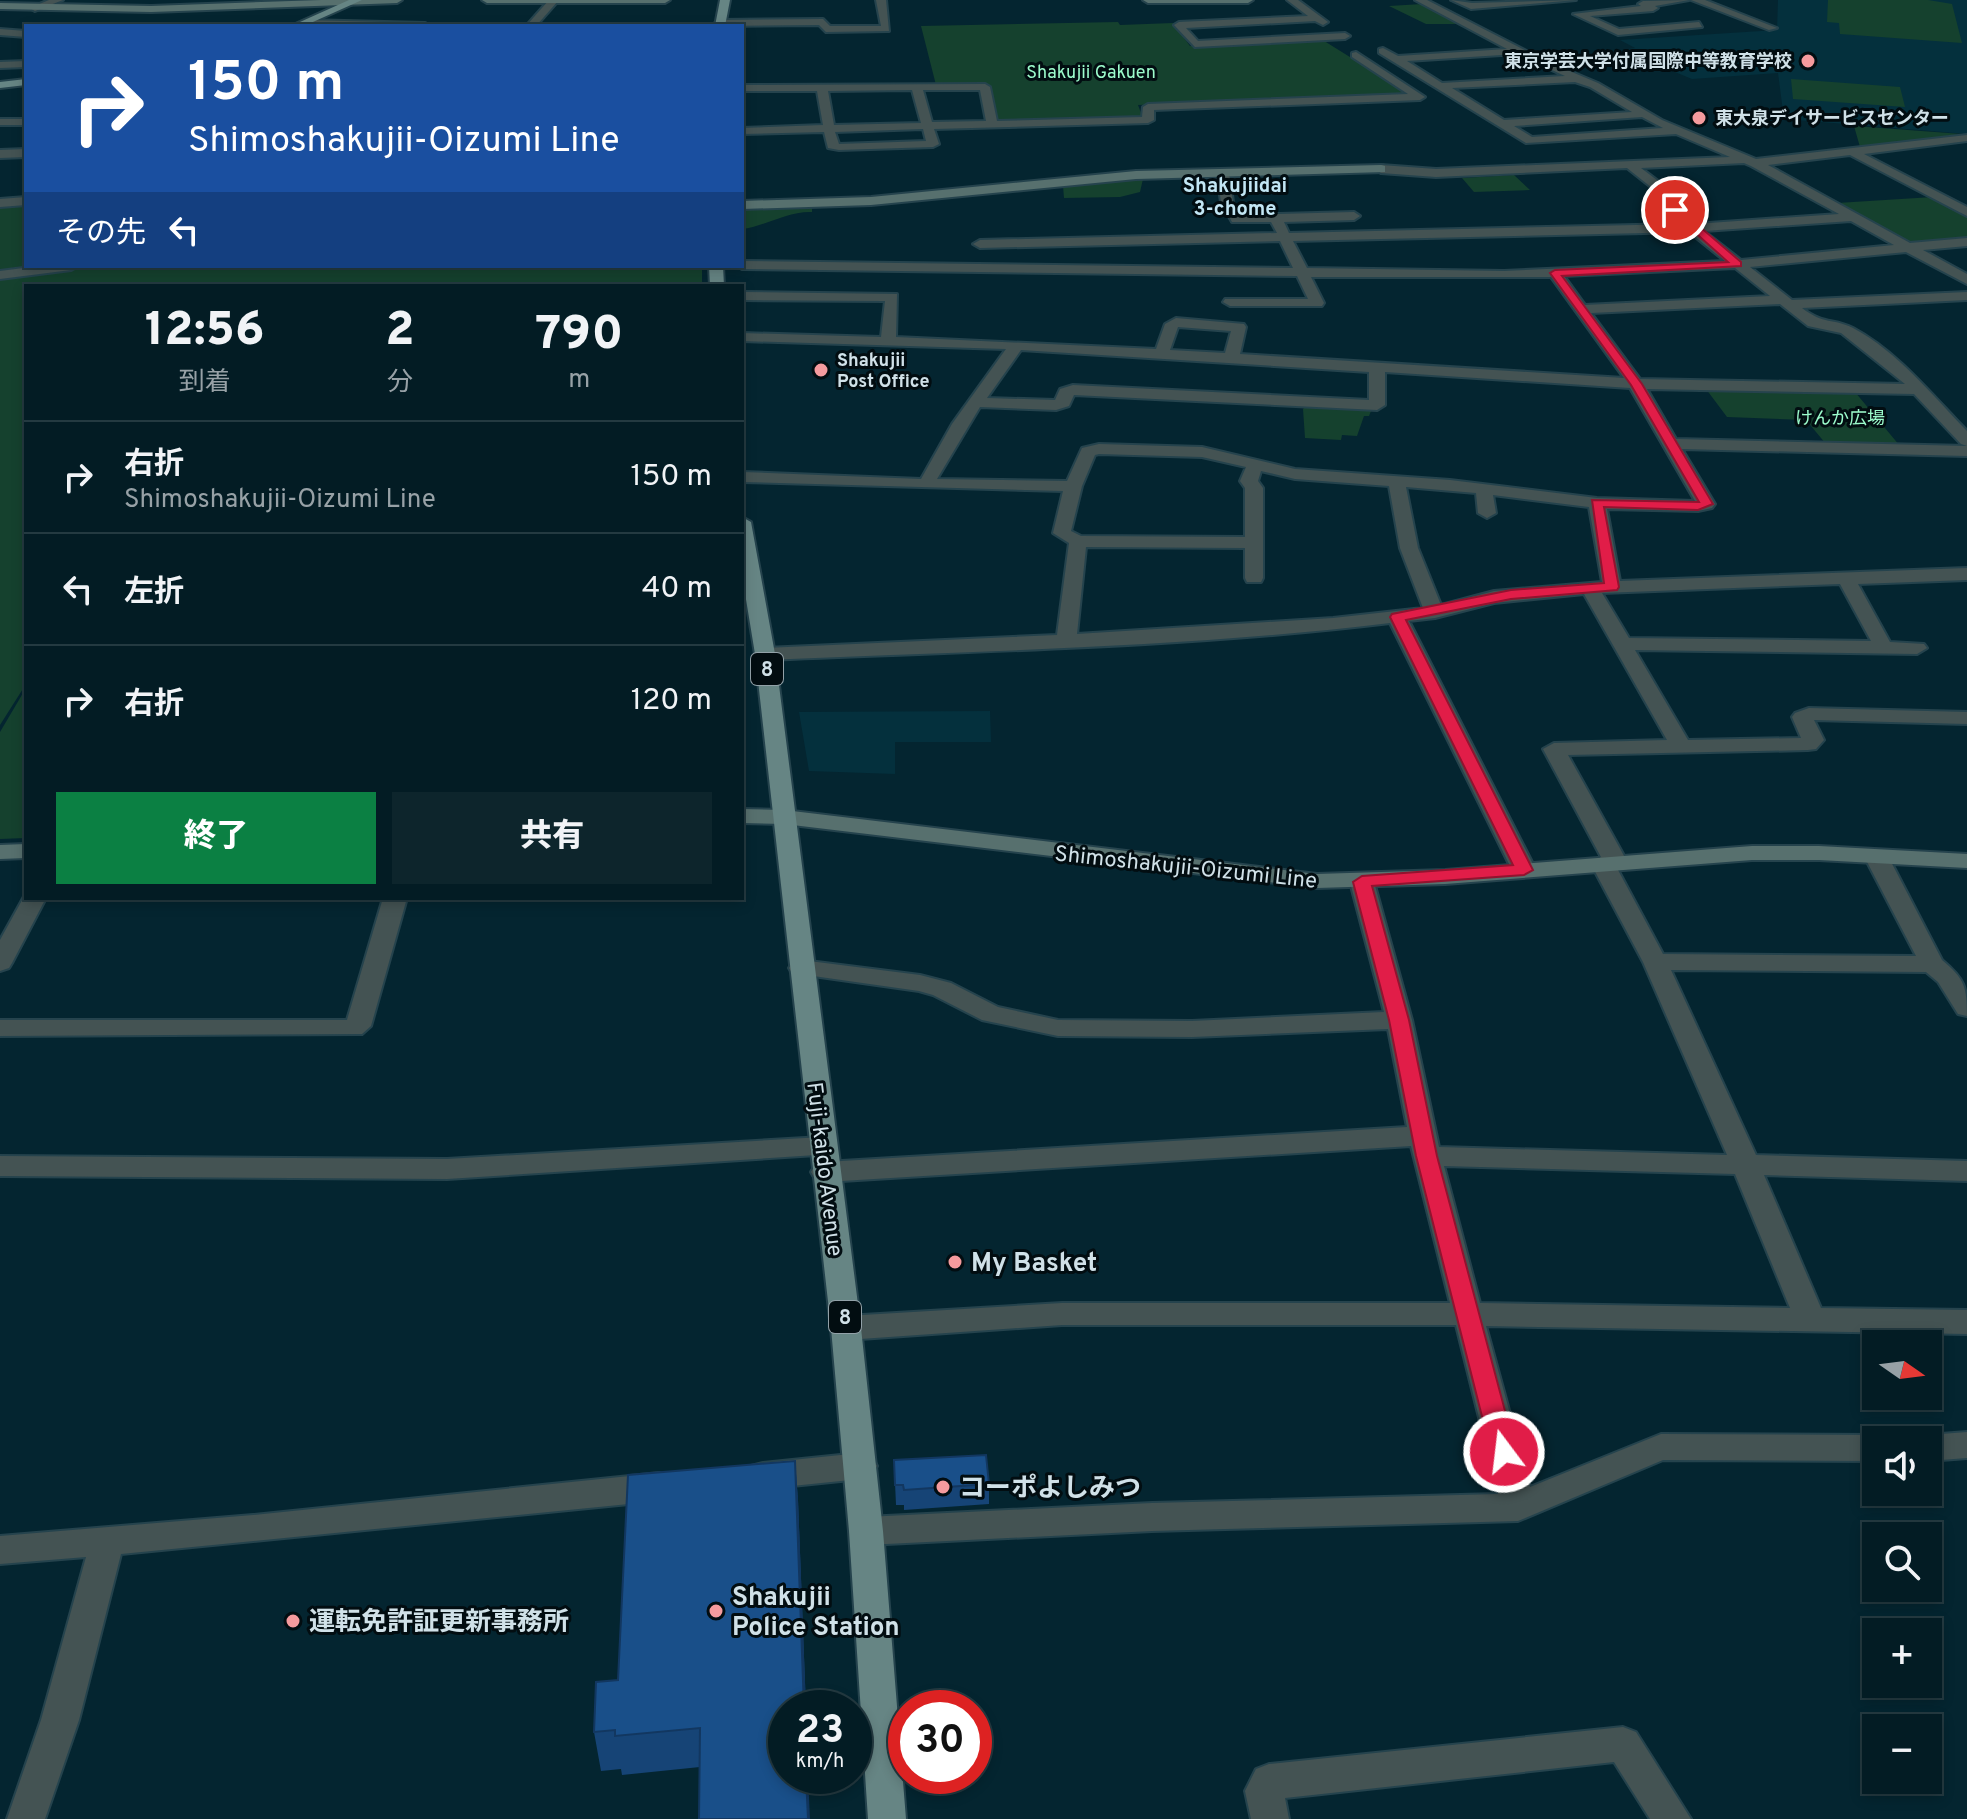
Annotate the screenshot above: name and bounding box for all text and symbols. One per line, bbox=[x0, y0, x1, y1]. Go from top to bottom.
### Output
text: 150 m bbox=[188, 50, 344, 120]
place label: 東京学芸大学付属国際中等教育学校 bbox=[1504, 51, 1792, 74]
marker: 東京学芸大学付属国際中等教育学校 bbox=[1799, 52, 1817, 70]
icon: right bbox=[56, 56, 160, 160]
park label: Shakujii Gakuen bbox=[1026, 62, 1156, 85]
place label: 東大泉デイサービスセンター bbox=[1715, 108, 1949, 131]
marker: 東大泉デイサービスセンター bbox=[1690, 109, 1708, 127]
text: Shimoshakujii-Oizumi Line bbox=[188, 119, 620, 165]
district label: Shakujiidai 3-chome bbox=[1183, 174, 1287, 223]
pin bbox=[1641, 176, 1709, 244]
icon: arrive bbox=[1653, 188, 1697, 232]
icon: left bbox=[162, 208, 206, 252]
text: その先 bbox=[56, 216, 146, 253]
text: 12:56 bbox=[145, 302, 265, 362]
text: 2 bbox=[385, 302, 415, 362]
text: 790 bbox=[535, 306, 623, 366]
place label: Shakujii Post Office bbox=[837, 350, 930, 394]
marker: Shakujii Post Office bbox=[812, 361, 830, 379]
text: m bbox=[568, 364, 590, 397]
text: 到着 bbox=[179, 367, 231, 400]
text: 分 bbox=[387, 367, 413, 400]
park label: けんか広場 bbox=[1795, 408, 1885, 431]
text: 右折 bbox=[124, 447, 184, 484]
icon: right bbox=[56, 455, 100, 499]
text: 150 m bbox=[631, 459, 712, 496]
text: Shimoshakujii-Oizumi Line bbox=[124, 484, 436, 517]
icon: left bbox=[56, 567, 100, 611]
text: 40 m bbox=[642, 571, 712, 608]
text: 左折 bbox=[124, 575, 184, 612]
road number: 8 bbox=[751, 653, 783, 685]
icon: right bbox=[56, 679, 100, 723]
text: 120 m bbox=[631, 683, 712, 720]
text: 右折 bbox=[124, 687, 184, 724]
button: 終了 bbox=[56, 792, 376, 884]
button: 共有 bbox=[392, 792, 712, 884]
street label: Shimoshakujii-Oizumi Line bbox=[1053, 841, 1318, 896]
street label: Fuji-kaido Avenue bbox=[799, 1081, 848, 1258]
place label: My Basket bbox=[971, 1248, 1097, 1281]
marker: My Basket bbox=[946, 1253, 964, 1271]
road number: 8 bbox=[829, 1301, 861, 1333]
north arrow bbox=[1862, 1330, 1942, 1410]
map controls bbox=[1862, 1330, 1942, 1794]
position arrow bbox=[1462, 1410, 1546, 1494]
button: sound bbox=[1862, 1426, 1942, 1506]
place label: コーポよしみつ bbox=[959, 1473, 1141, 1506]
marker: コーポよしみつ bbox=[934, 1478, 952, 1496]
button: search bbox=[1862, 1522, 1942, 1602]
place label: Shakujii Police Station bbox=[732, 1582, 900, 1645]
marker: Shakujii Police Station bbox=[707, 1602, 725, 1620]
place label: 運転免許証更新事務所 bbox=[309, 1607, 569, 1640]
marker: 運転免許証更新事務所 bbox=[284, 1612, 302, 1630]
button: + bbox=[1862, 1618, 1942, 1698]
speed limit sign: 30 bbox=[888, 1690, 992, 1794]
text: 23 bbox=[796, 1707, 844, 1757]
button: − bbox=[1862, 1714, 1942, 1794]
text: km/h bbox=[796, 1749, 844, 1775]

